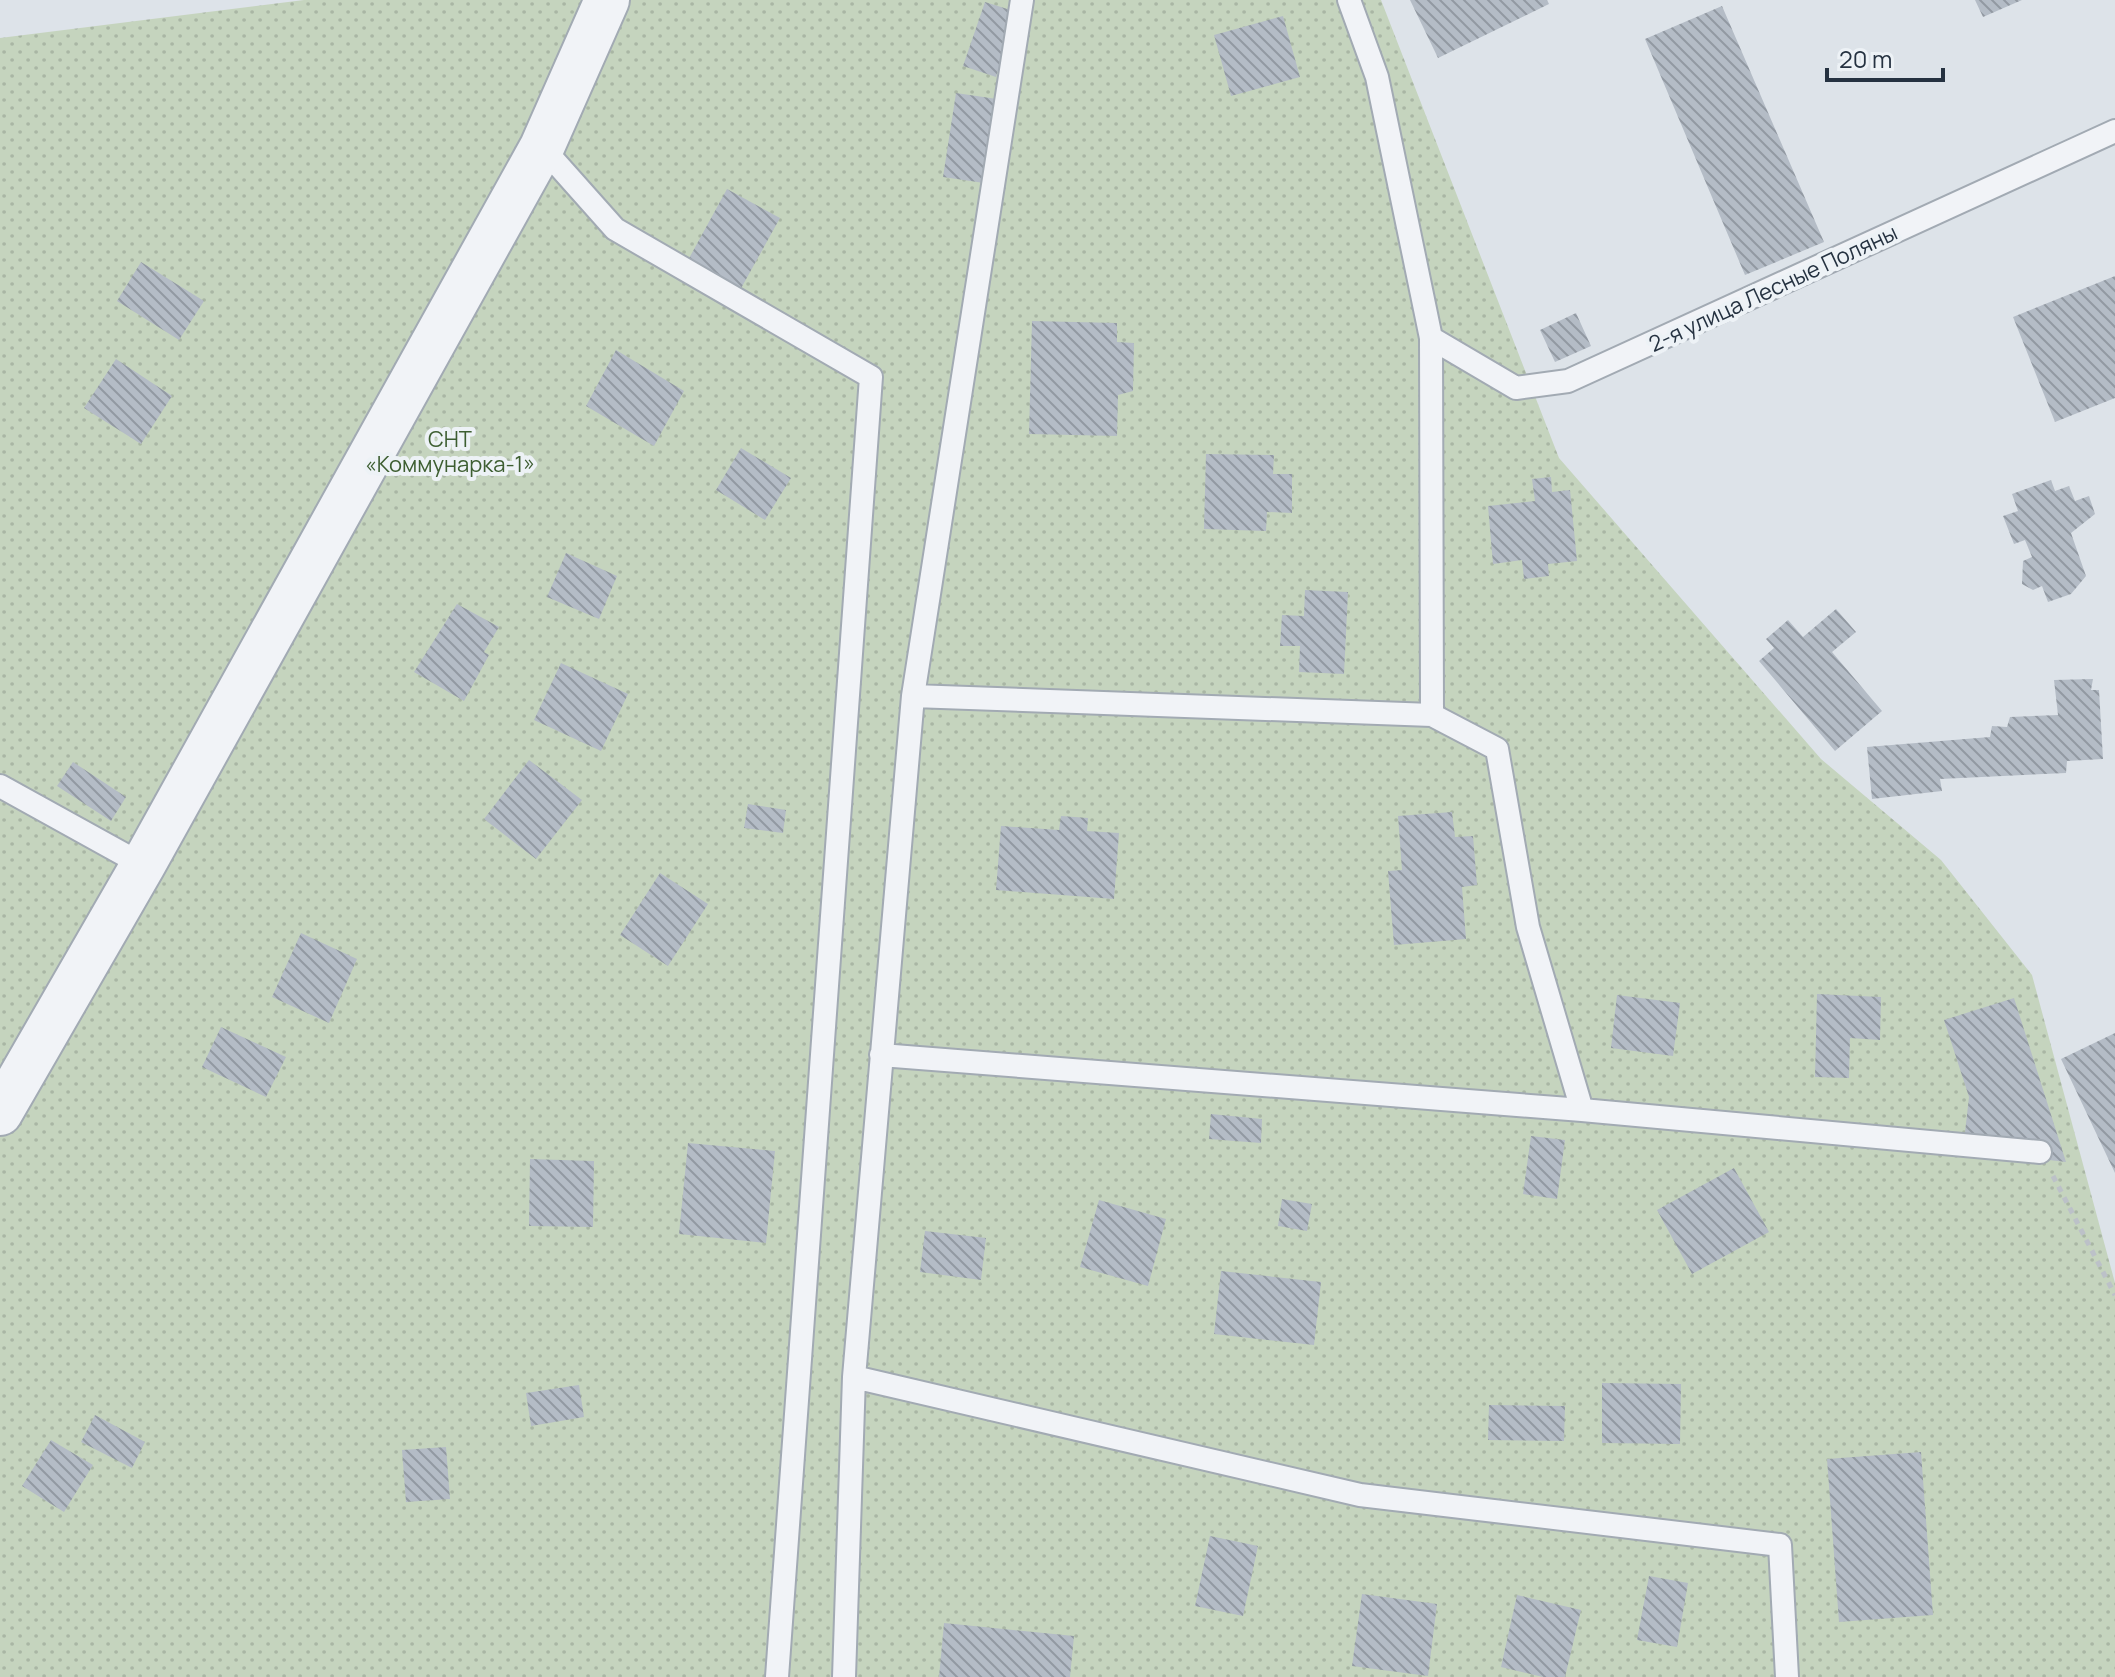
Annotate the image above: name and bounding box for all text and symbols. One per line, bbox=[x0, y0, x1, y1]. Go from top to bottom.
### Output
scale bar bbox=[1827, 32, 1943, 82]
text: 20 m bbox=[1839, 42, 1892, 75]
street label: 2-я улица Лесные Поляны bbox=[1644, 217, 1902, 359]
park label: СНТ «Коммунарка-1» bbox=[365, 424, 535, 479]

